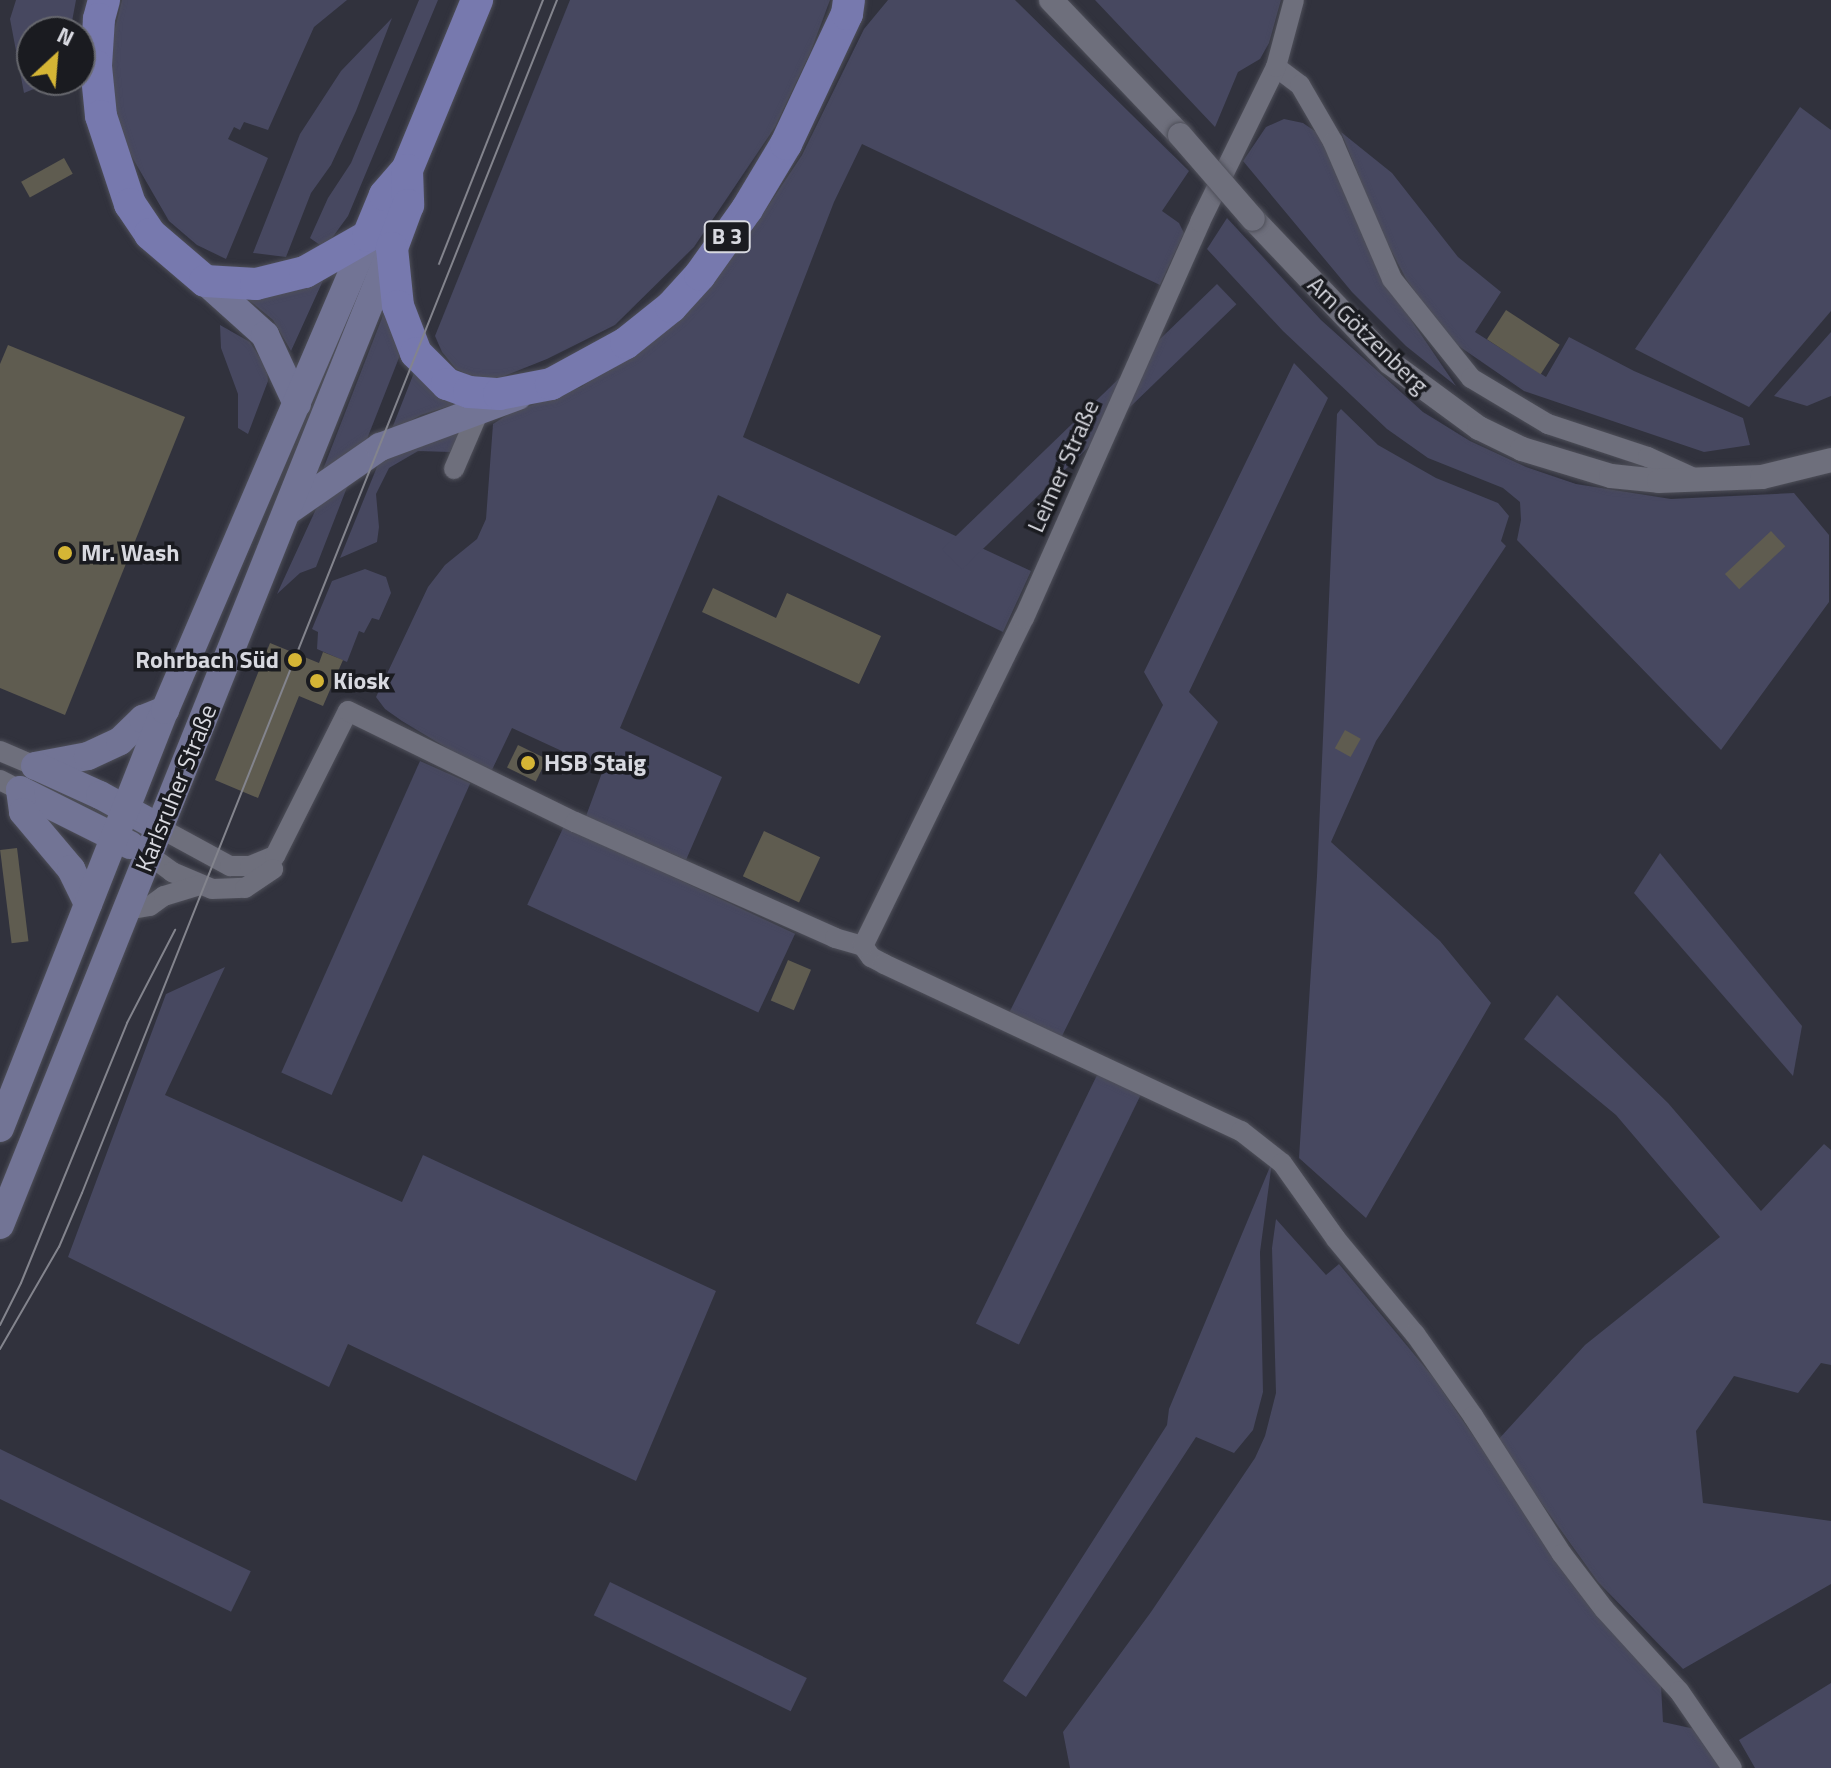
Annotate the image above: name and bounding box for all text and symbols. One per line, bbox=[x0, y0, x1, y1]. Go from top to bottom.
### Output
north arrow bbox=[16, 16, 96, 96]
text: N bbox=[51, 18, 80, 55]
road number: B 3 bbox=[703, 219, 751, 255]
street label: Am Götzenberg bbox=[1302, 270, 1434, 400]
street label: Leimer Straße bbox=[1021, 395, 1105, 537]
place label: Mr. Wash bbox=[81, 539, 180, 567]
marker: Mr. Wash bbox=[56, 544, 74, 562]
place label: Rohrbach Süd bbox=[135, 646, 279, 674]
marker: Rohrbach Süd bbox=[286, 651, 304, 669]
place label: Kiosk bbox=[333, 667, 390, 695]
marker: Kiosk bbox=[308, 672, 326, 690]
street label: Karlsruher Straße bbox=[129, 700, 223, 876]
place label: HSB Staig bbox=[544, 749, 646, 777]
marker: HSB Staig bbox=[519, 754, 537, 772]

